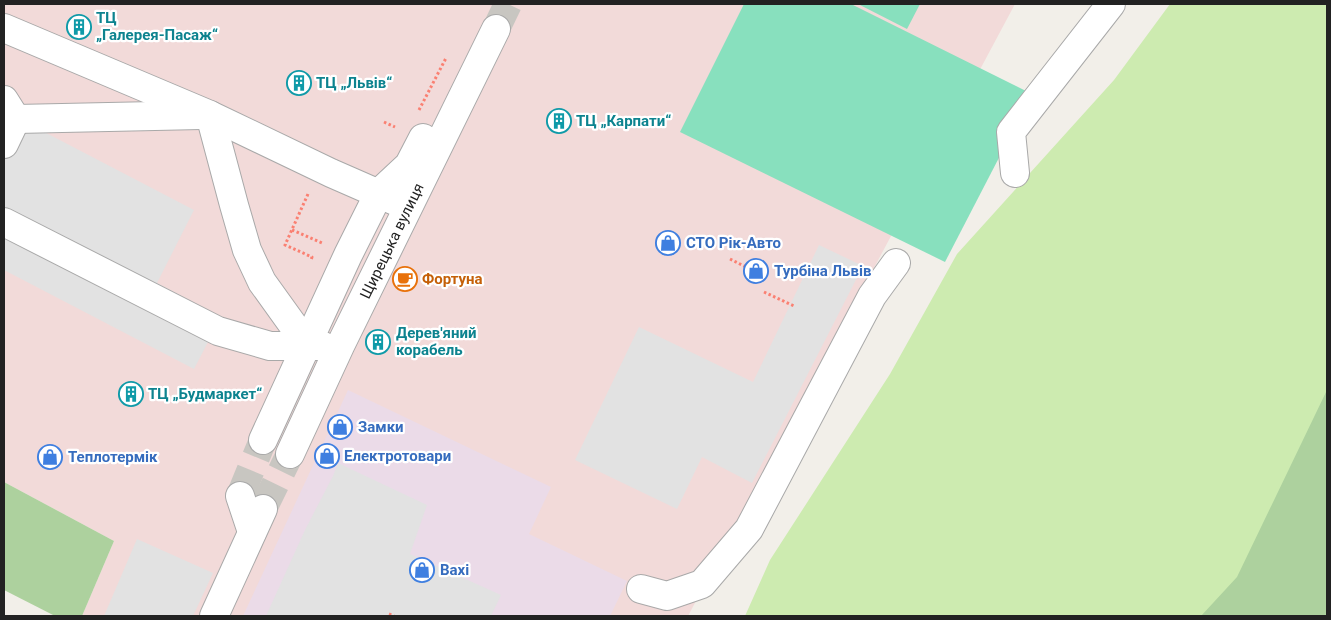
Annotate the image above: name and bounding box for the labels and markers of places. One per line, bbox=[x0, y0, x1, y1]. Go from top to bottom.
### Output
place label: ТЦ „Галерея-Пасаж“ bbox=[96, 9, 218, 44]
building icon: ТЦ „Галерея-Пасаж“ bbox=[66, 14, 92, 40]
building icon: ТЦ „Львів“ bbox=[286, 70, 312, 96]
place label: ТЦ „Львів“ bbox=[316, 74, 392, 92]
building icon: ТЦ „Карпати“ bbox=[546, 108, 572, 134]
place label: ТЦ „Карпати“ bbox=[576, 112, 671, 130]
shop icon: СТО Рік-Авто bbox=[655, 230, 681, 256]
place label: СТО Рік-Авто bbox=[686, 234, 781, 252]
shop icon: Турбіна Львів bbox=[743, 258, 769, 284]
place label: Турбіна Львів bbox=[774, 262, 871, 280]
cafe icon: Фортуна bbox=[392, 266, 418, 292]
place label: Фортуна bbox=[422, 270, 483, 288]
place label: Дерев'яний корабель bbox=[396, 324, 476, 359]
building icon: Дерев'яний корабель bbox=[365, 329, 391, 355]
building icon: ТЦ „Будмаркет“ bbox=[118, 381, 144, 407]
place label: ТЦ „Будмаркет“ bbox=[148, 385, 262, 403]
shop icon: Замки bbox=[327, 414, 353, 440]
place label: Замки bbox=[358, 418, 404, 436]
shop icon: Електротовари bbox=[314, 443, 340, 469]
shop icon: Теплотермік bbox=[37, 444, 63, 470]
place label: Електротовари bbox=[344, 447, 451, 465]
place label: Теплотермік bbox=[68, 448, 158, 466]
shop icon: Baxi bbox=[409, 557, 435, 583]
place label: Baxi bbox=[440, 561, 469, 579]

